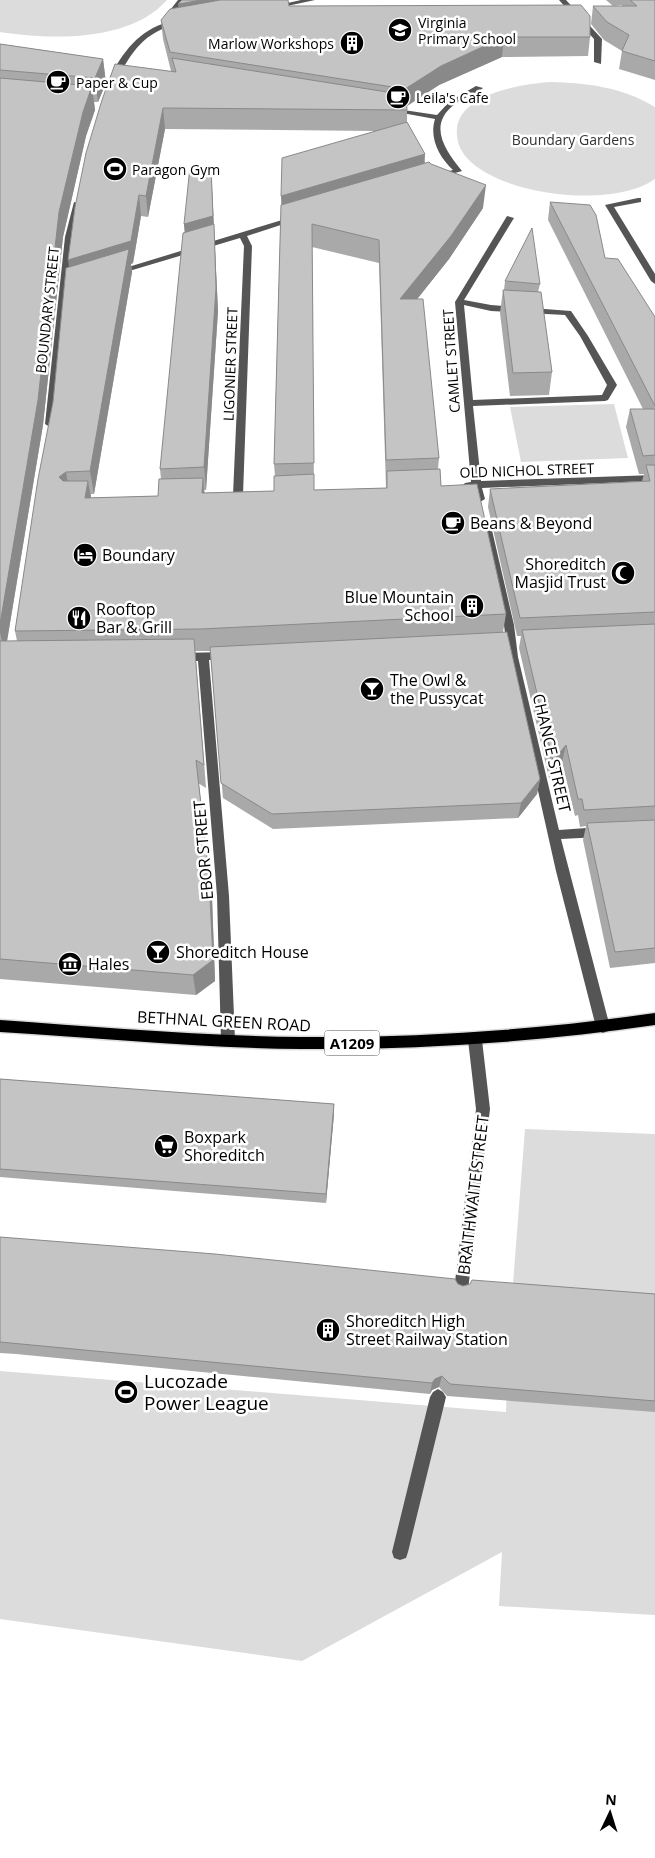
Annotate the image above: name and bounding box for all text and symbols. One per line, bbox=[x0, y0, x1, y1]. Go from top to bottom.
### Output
place label: Virginia Primary School bbox=[418, 13, 516, 48]
school or university icon: Virginia Primary School bbox=[387, 17, 413, 43]
building icon: Marlow Workshops bbox=[339, 30, 365, 56]
place label: Marlow Workshops bbox=[208, 34, 334, 53]
cafe icon: Paper & Cup bbox=[45, 69, 71, 95]
place label: Paper & Cup bbox=[76, 73, 158, 92]
cafe icon: Leila's Cafe bbox=[385, 84, 411, 110]
place label: Leila's Cafe bbox=[416, 88, 489, 107]
park label: Boundary Gardens bbox=[512, 130, 635, 149]
sports icon: Paragon Gym bbox=[102, 156, 128, 182]
place label: Paragon Gym bbox=[132, 160, 220, 179]
street label: BOUNDARY STREET bbox=[31, 246, 63, 374]
street label: LIGONIER STREET bbox=[219, 306, 241, 421]
street label: CAMLET STREET bbox=[438, 308, 464, 414]
street label: OLD NICHOL STREET bbox=[459, 458, 595, 482]
cafe icon: Beans & Beyond bbox=[440, 510, 466, 536]
place label: Beans & Beyond bbox=[470, 512, 592, 534]
hotel icon: Boundary bbox=[72, 542, 98, 568]
place label: Boundary bbox=[102, 544, 176, 566]
place label: Shoreditch Masjid Trust bbox=[515, 553, 606, 593]
mosque icon: Shoreditch Masjid Trust bbox=[610, 560, 636, 586]
place label: Blue Mountain School bbox=[345, 586, 454, 626]
building icon: Blue Mountain School bbox=[459, 593, 485, 619]
place label: Rooftop Bar & Grill bbox=[96, 598, 172, 638]
restaurant icon: Rooftop Bar & Grill bbox=[66, 605, 92, 631]
place label: The Owl & the Pussycat bbox=[390, 669, 484, 709]
bar icon: The Owl & the Pussycat bbox=[359, 676, 385, 702]
street label: CHANCE STREET bbox=[528, 691, 576, 815]
street label: EBOR STREET bbox=[188, 799, 218, 901]
bar icon: Shoreditch House bbox=[145, 939, 171, 965]
place label: Shoreditch House bbox=[176, 941, 309, 963]
museum icon: Hales bbox=[57, 951, 83, 977]
place label: Hales bbox=[88, 953, 129, 975]
street label: BETHNAL GREEN ROAD bbox=[137, 1005, 311, 1037]
road number: A1209 bbox=[324, 1030, 380, 1056]
street label: BRAITHWAITE STREET bbox=[452, 1114, 494, 1276]
place label: Boxpark Shoreditch bbox=[184, 1126, 265, 1166]
supermarket icon: Boxpark Shoreditch bbox=[153, 1133, 179, 1159]
place label: Shoreditch High Street Railway Station bbox=[346, 1310, 508, 1350]
building icon: Shoreditch High Street Railway Station bbox=[315, 1317, 341, 1343]
place label: Lucozade Power League bbox=[144, 1368, 269, 1416]
sports icon: Lucozade Power League bbox=[113, 1379, 139, 1405]
north arrow bbox=[585, 1788, 635, 1838]
text: N bbox=[605, 1790, 617, 1809]

